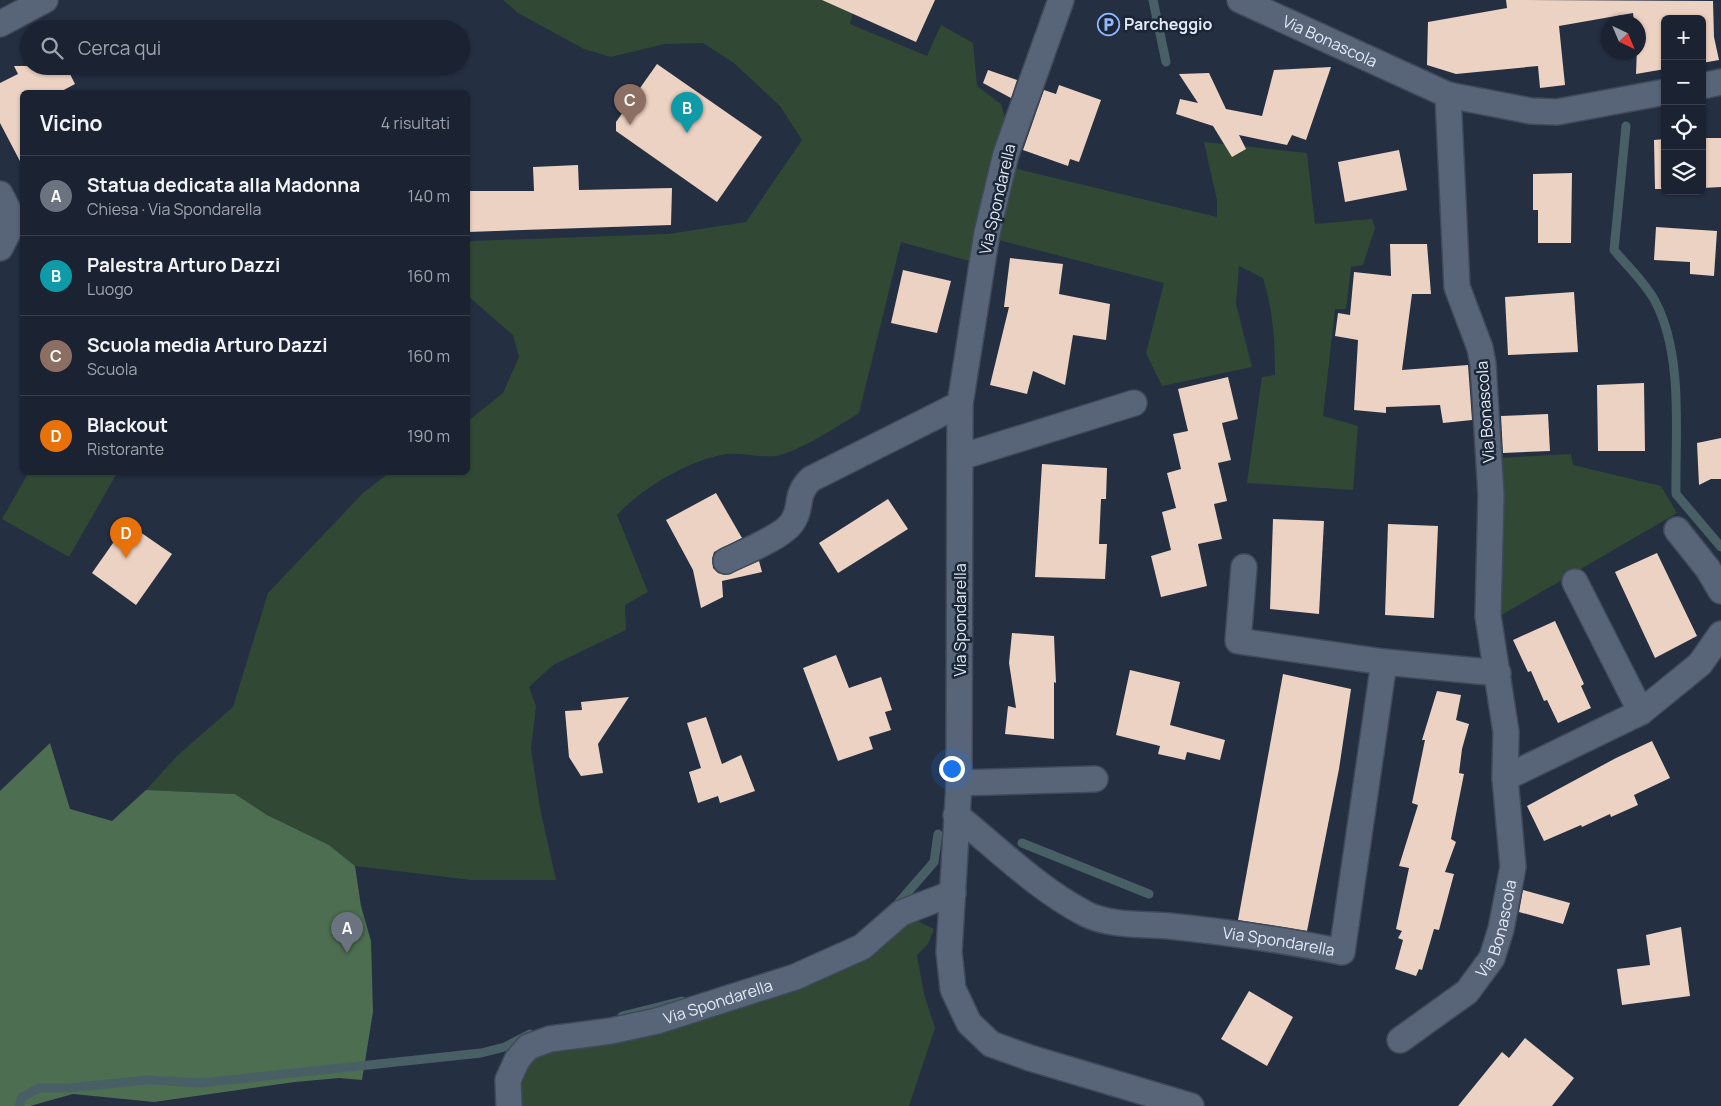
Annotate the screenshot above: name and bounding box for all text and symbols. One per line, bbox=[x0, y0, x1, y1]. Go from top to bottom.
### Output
street label: Via Bonascola bbox=[1279, 10, 1381, 72]
parking icon: Parcheggio bbox=[1096, 12, 1120, 36]
place label: Parcheggio bbox=[1124, 13, 1212, 35]
north arrow bbox=[1601, 15, 1646, 60]
map controls bbox=[1661, 15, 1706, 195]
button: + bbox=[1661, 15, 1706, 60]
search box bbox=[20, 20, 470, 75]
icon: search bbox=[38, 34, 66, 62]
text: Cerca qui bbox=[78, 35, 161, 61]
button: − bbox=[1661, 60, 1706, 105]
pin: C bbox=[614, 84, 646, 125]
pin: B bbox=[671, 92, 703, 133]
button: locate bbox=[1661, 105, 1706, 150]
text: Vicino bbox=[40, 109, 103, 137]
text: 4 risultati bbox=[381, 112, 450, 134]
street label: Via Spondarella bbox=[974, 141, 1020, 257]
button: layers bbox=[1661, 150, 1706, 195]
text: Statua dedicata alla Madonna bbox=[87, 172, 360, 198]
text: A bbox=[51, 185, 61, 207]
text: 140 m bbox=[408, 185, 450, 207]
text: Chiesa · Via Spondarella bbox=[87, 198, 261, 220]
text: Palestra Arturo Dazzi bbox=[87, 252, 280, 278]
text: B bbox=[51, 265, 61, 287]
text: 160 m bbox=[407, 265, 450, 287]
text: Luogo bbox=[87, 278, 133, 300]
text: Scuola media Arturo Dazzi bbox=[87, 332, 328, 358]
text: C bbox=[50, 345, 62, 367]
text: 160 m bbox=[407, 345, 450, 367]
text: Scuola bbox=[87, 358, 137, 380]
street label: Via Bonascola bbox=[1470, 360, 1500, 464]
text: Blackout bbox=[87, 412, 168, 438]
text: D bbox=[50, 425, 62, 447]
text: 190 m bbox=[407, 425, 450, 447]
text: Ristorante bbox=[87, 438, 164, 460]
pin: D bbox=[110, 517, 142, 558]
street label: Via Spondarella bbox=[949, 563, 971, 677]
your location bbox=[939, 756, 965, 782]
street label: Via Bonascola bbox=[1470, 878, 1521, 982]
pin: A bbox=[331, 912, 363, 953]
street label: Via Spondarella bbox=[1221, 921, 1337, 961]
street label: Via Spondarella bbox=[661, 974, 775, 1029]

